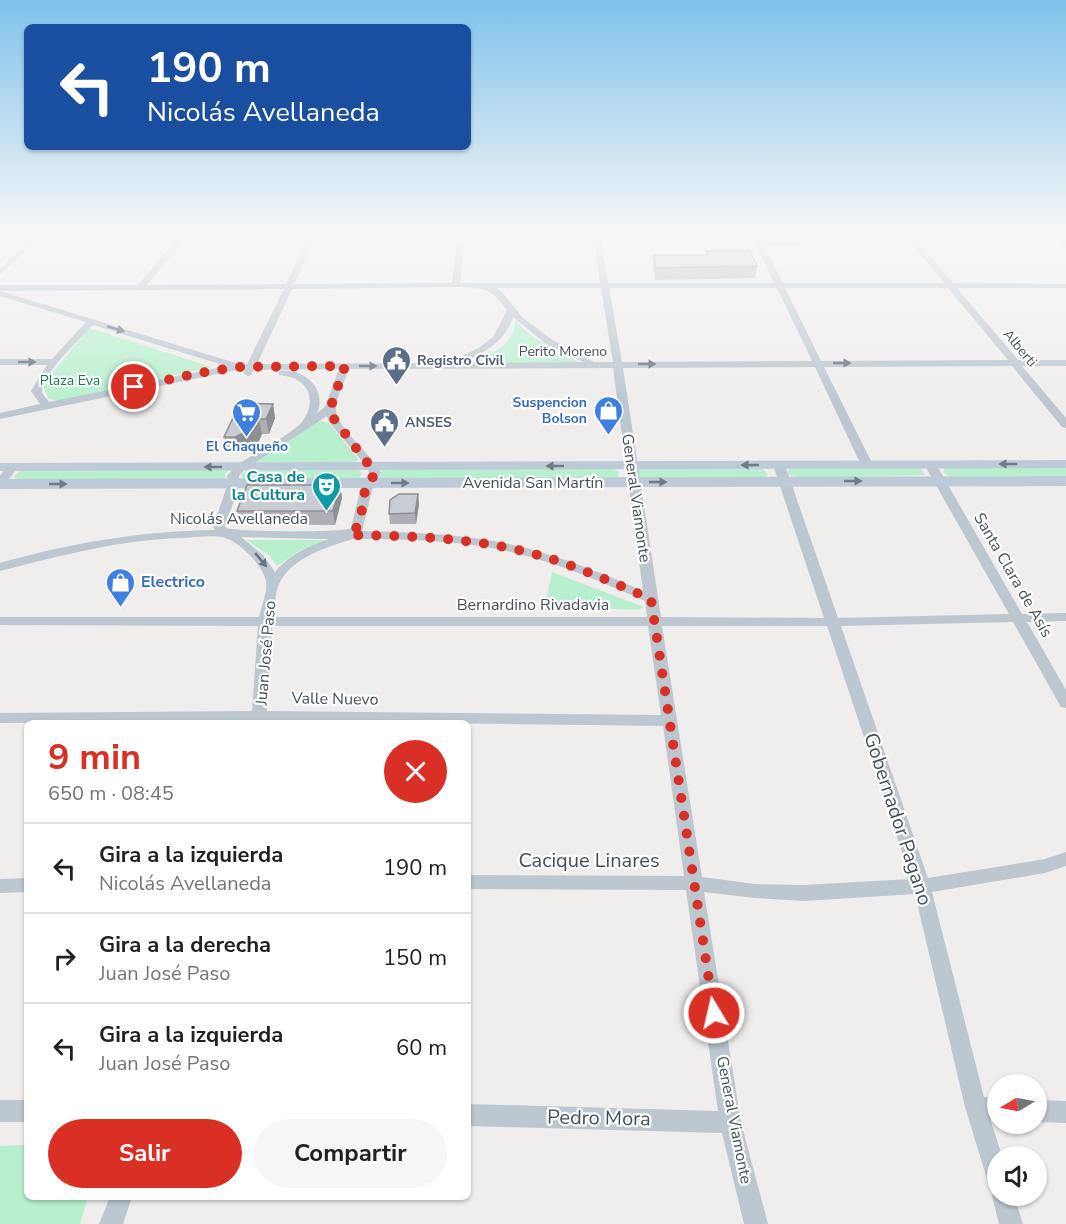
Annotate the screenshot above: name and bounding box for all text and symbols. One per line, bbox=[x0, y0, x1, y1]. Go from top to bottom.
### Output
text: 190 m bbox=[147, 40, 271, 97]
icon: left bbox=[48, 48, 126, 126]
text: Nicolás Avellaneda bbox=[147, 94, 380, 131]
one-way arrow bbox=[107, 325, 125, 334]
street label: Alberti bbox=[999, 325, 1041, 371]
street label: Perito Moreno bbox=[519, 342, 607, 361]
public building icon: Registro Civil bbox=[380, 344, 412, 386]
place label: Registro Civil bbox=[417, 351, 504, 370]
one-way arrow bbox=[18, 357, 37, 367]
one-way arrow bbox=[833, 358, 852, 368]
one-way arrow bbox=[638, 359, 657, 369]
pin bbox=[108, 361, 159, 412]
one-way arrow bbox=[359, 361, 378, 371]
icon: arrive bbox=[117, 370, 150, 403]
park label: Plaza Eva bbox=[40, 371, 100, 390]
place label: Suspencion Bolson bbox=[513, 393, 587, 428]
shop icon: Suspencion Bolson bbox=[592, 394, 624, 436]
supermarket icon: El Chaqueño bbox=[231, 396, 263, 438]
public building icon: ANSES bbox=[368, 406, 400, 448]
place label: ANSES bbox=[405, 413, 452, 432]
street label: General Viamonte bbox=[616, 432, 656, 564]
place label: El Chaqueño bbox=[206, 437, 288, 456]
one-way arrow bbox=[998, 459, 1017, 469]
one-way arrow bbox=[740, 460, 759, 470]
one-way arrow bbox=[545, 461, 564, 471]
one-way arrow bbox=[203, 462, 222, 472]
place label: Casa de la Cultura bbox=[232, 466, 305, 506]
theatre icon: Casa de la Cultura bbox=[310, 470, 342, 512]
street label: Avenida San Martín bbox=[463, 472, 603, 494]
one-way arrow bbox=[844, 476, 863, 486]
one-way arrow bbox=[649, 477, 668, 487]
one-way arrow bbox=[391, 478, 410, 488]
one-way arrow bbox=[49, 479, 68, 489]
street label: Nicolás Avellaneda bbox=[170, 508, 308, 530]
street label: Santa Clara de Asís bbox=[968, 509, 1058, 641]
one-way arrow bbox=[254, 552, 267, 568]
shop icon: Electrico bbox=[104, 566, 136, 608]
place label: Electrico bbox=[141, 571, 205, 593]
street label: Bernardino Rivadavia bbox=[457, 594, 609, 616]
street label: Juan José Paso bbox=[250, 600, 282, 707]
street label: Valle Nuevo bbox=[290, 687, 379, 711]
street label: Gobernador Pagano bbox=[857, 729, 939, 909]
text: 9 min bbox=[48, 733, 141, 782]
button: close bbox=[384, 740, 447, 803]
text: 650 m · 08:45 bbox=[48, 780, 174, 807]
text: Gira a la izquierda bbox=[99, 840, 283, 870]
street label: Cacique Linares bbox=[518, 847, 660, 874]
icon: left bbox=[48, 852, 81, 885]
text: 190 m bbox=[383, 853, 447, 883]
text: Nicolás Avellaneda bbox=[99, 870, 271, 897]
text: Gira a la derecha bbox=[99, 930, 271, 960]
icon: right bbox=[48, 942, 81, 975]
text: 150 m bbox=[383, 943, 447, 973]
text: Juan José Paso bbox=[99, 960, 230, 987]
position arrow bbox=[682, 981, 746, 1045]
text: Gira a la izquierda bbox=[99, 1020, 283, 1050]
icon: left bbox=[48, 1032, 81, 1065]
text: 60 m bbox=[396, 1033, 447, 1063]
text: Juan José Paso bbox=[99, 1050, 230, 1077]
street label: General Viamonte bbox=[711, 1054, 757, 1186]
north arrow bbox=[987, 1074, 1047, 1134]
map controls bbox=[987, 1074, 1047, 1206]
street label: Pedro Mora bbox=[547, 1104, 651, 1132]
button: Salir bbox=[48, 1119, 242, 1188]
button: Compartir bbox=[254, 1119, 447, 1188]
button: sound bbox=[987, 1146, 1047, 1206]

